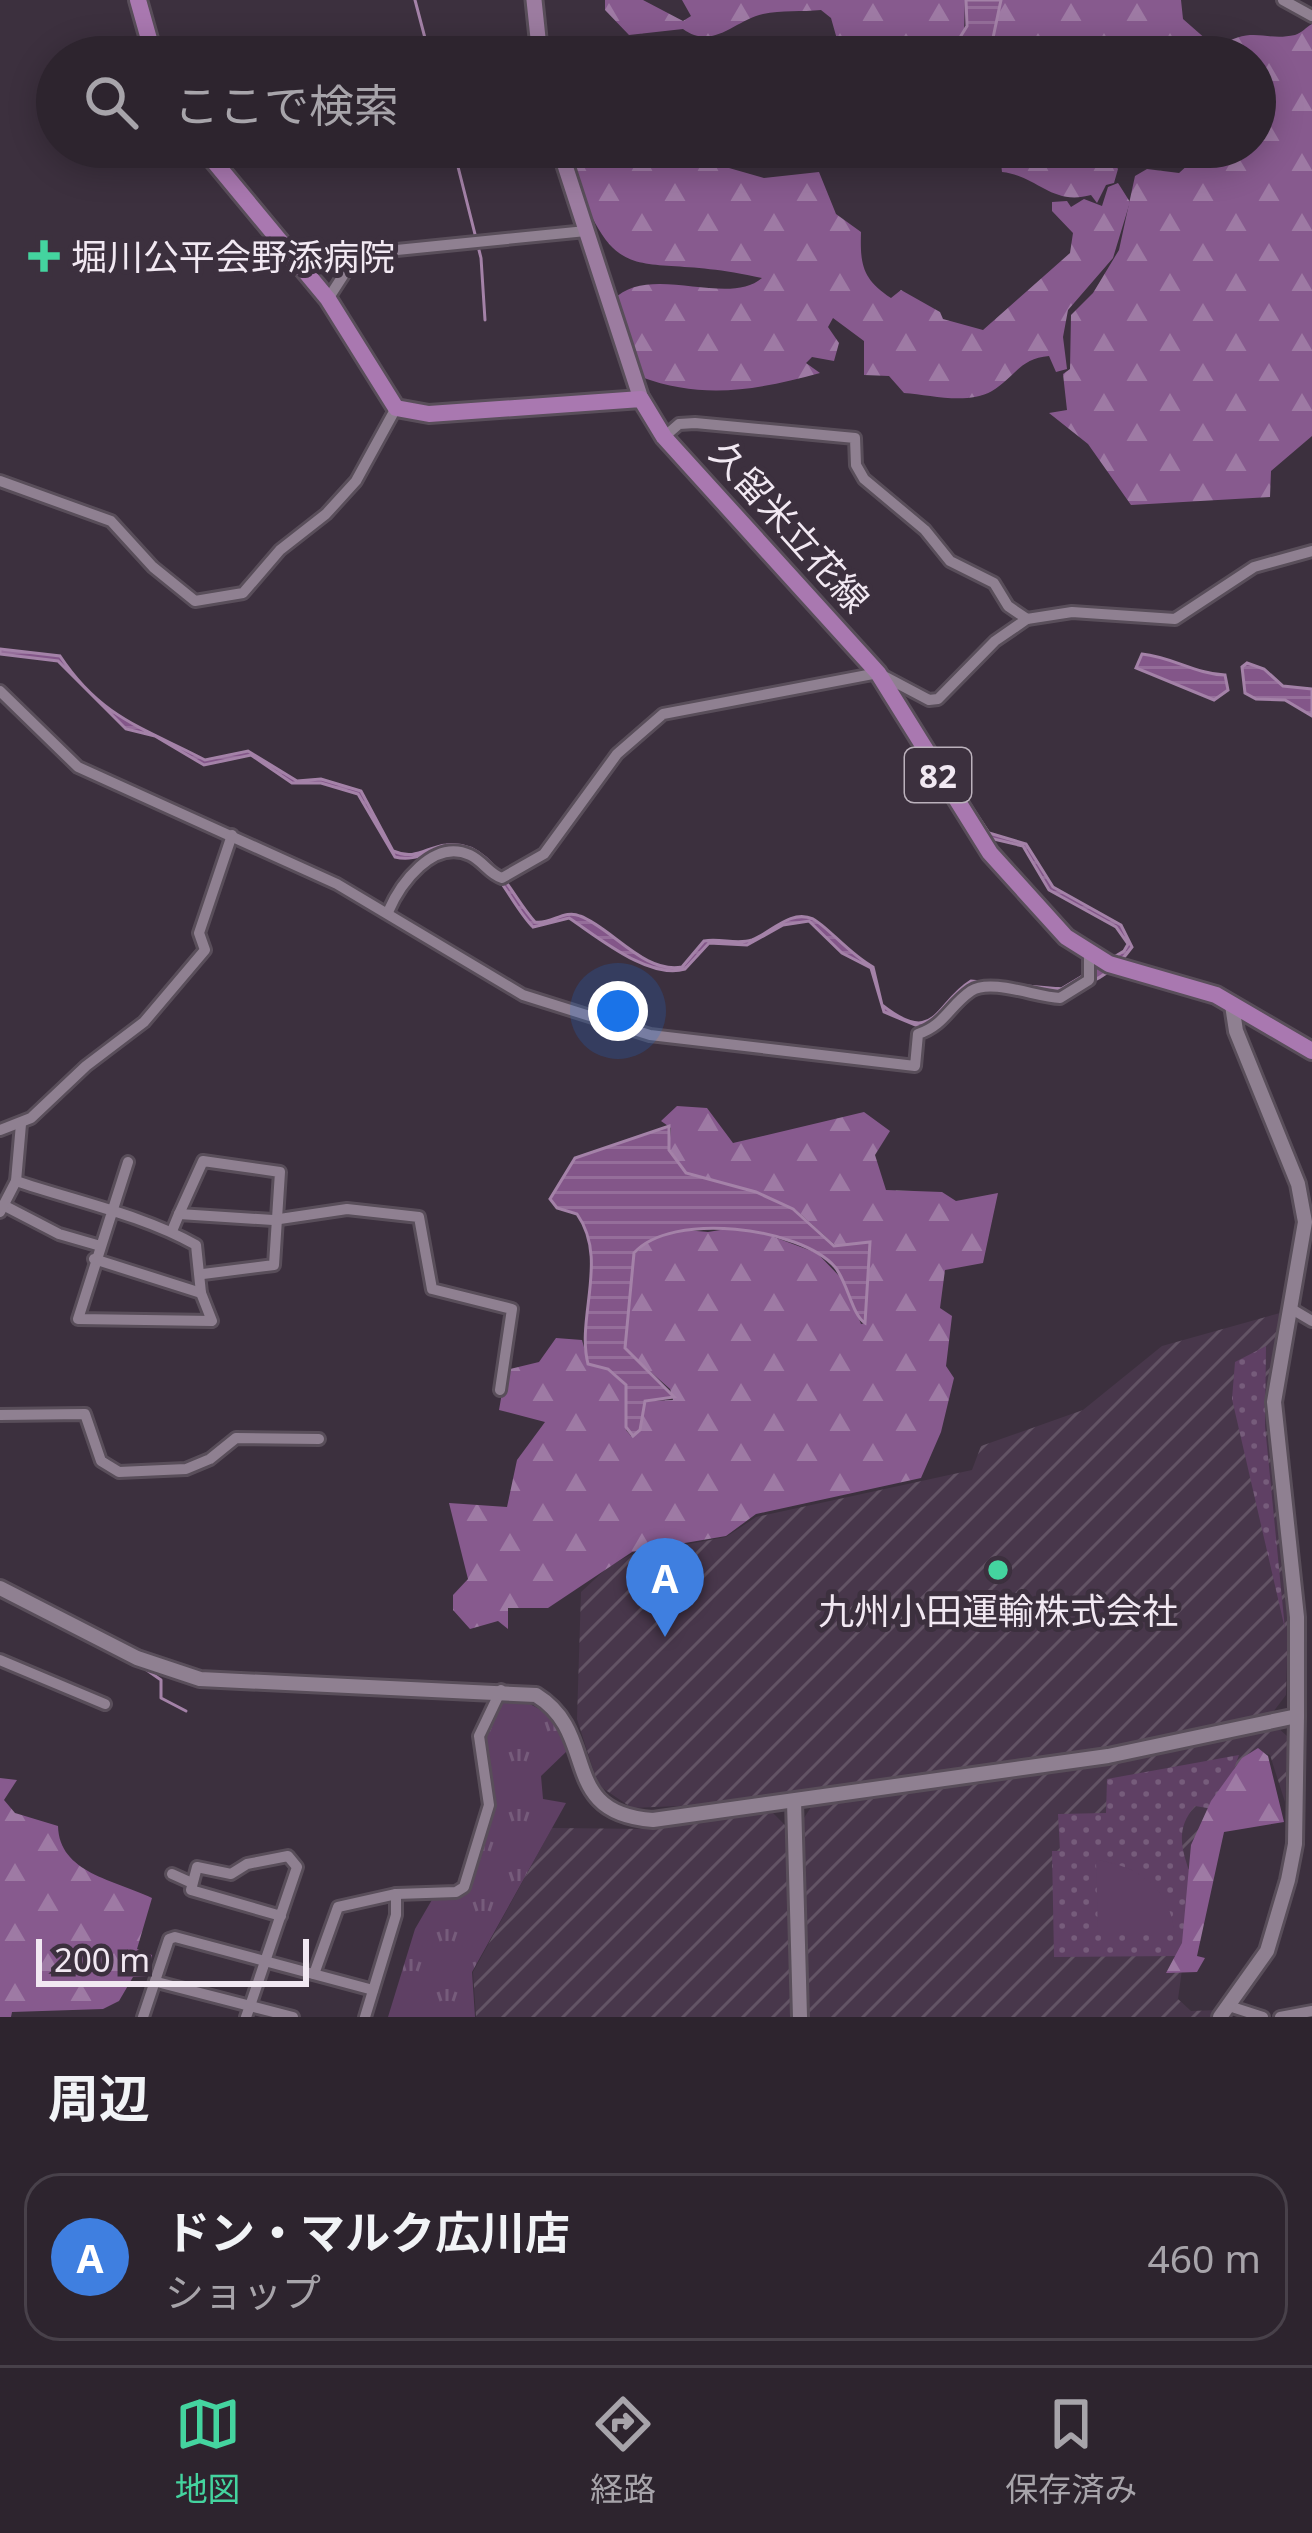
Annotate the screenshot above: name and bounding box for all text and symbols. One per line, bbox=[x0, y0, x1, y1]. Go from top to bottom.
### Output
search box bbox=[36, 36, 1276, 168]
icon: search bbox=[78, 69, 144, 135]
text: ここで検索 bbox=[174, 74, 399, 135]
place label: 堀川公平会野添病院 bbox=[71, 232, 395, 281]
marker: 堀川公平会野添病院 bbox=[28, 240, 60, 272]
street label: 久留米立花線 bbox=[700, 429, 880, 623]
road number: 82 bbox=[905, 748, 971, 802]
your location bbox=[588, 981, 648, 1041]
pin: A bbox=[626, 1538, 704, 1637]
marker: 九州小田運輸株式会社 bbox=[985, 1557, 1011, 1583]
place label: 九州小田運輸株式会社 bbox=[818, 1586, 1178, 1635]
scale bar bbox=[36, 1933, 309, 1986]
text: 200 m bbox=[54, 1937, 150, 1982]
text: 周辺 bbox=[48, 2062, 150, 2132]
text: ドン・マルク広川店 bbox=[165, 2201, 570, 2262]
text: A bbox=[77, 2231, 104, 2284]
text: 460 m bbox=[1147, 2231, 1261, 2284]
text: ショップ bbox=[165, 2265, 321, 2318]
tab: 地図 bbox=[175, 2391, 241, 2511]
tab: 経路 bbox=[590, 2391, 656, 2511]
tab: 保存済み bbox=[1005, 2391, 1137, 2511]

